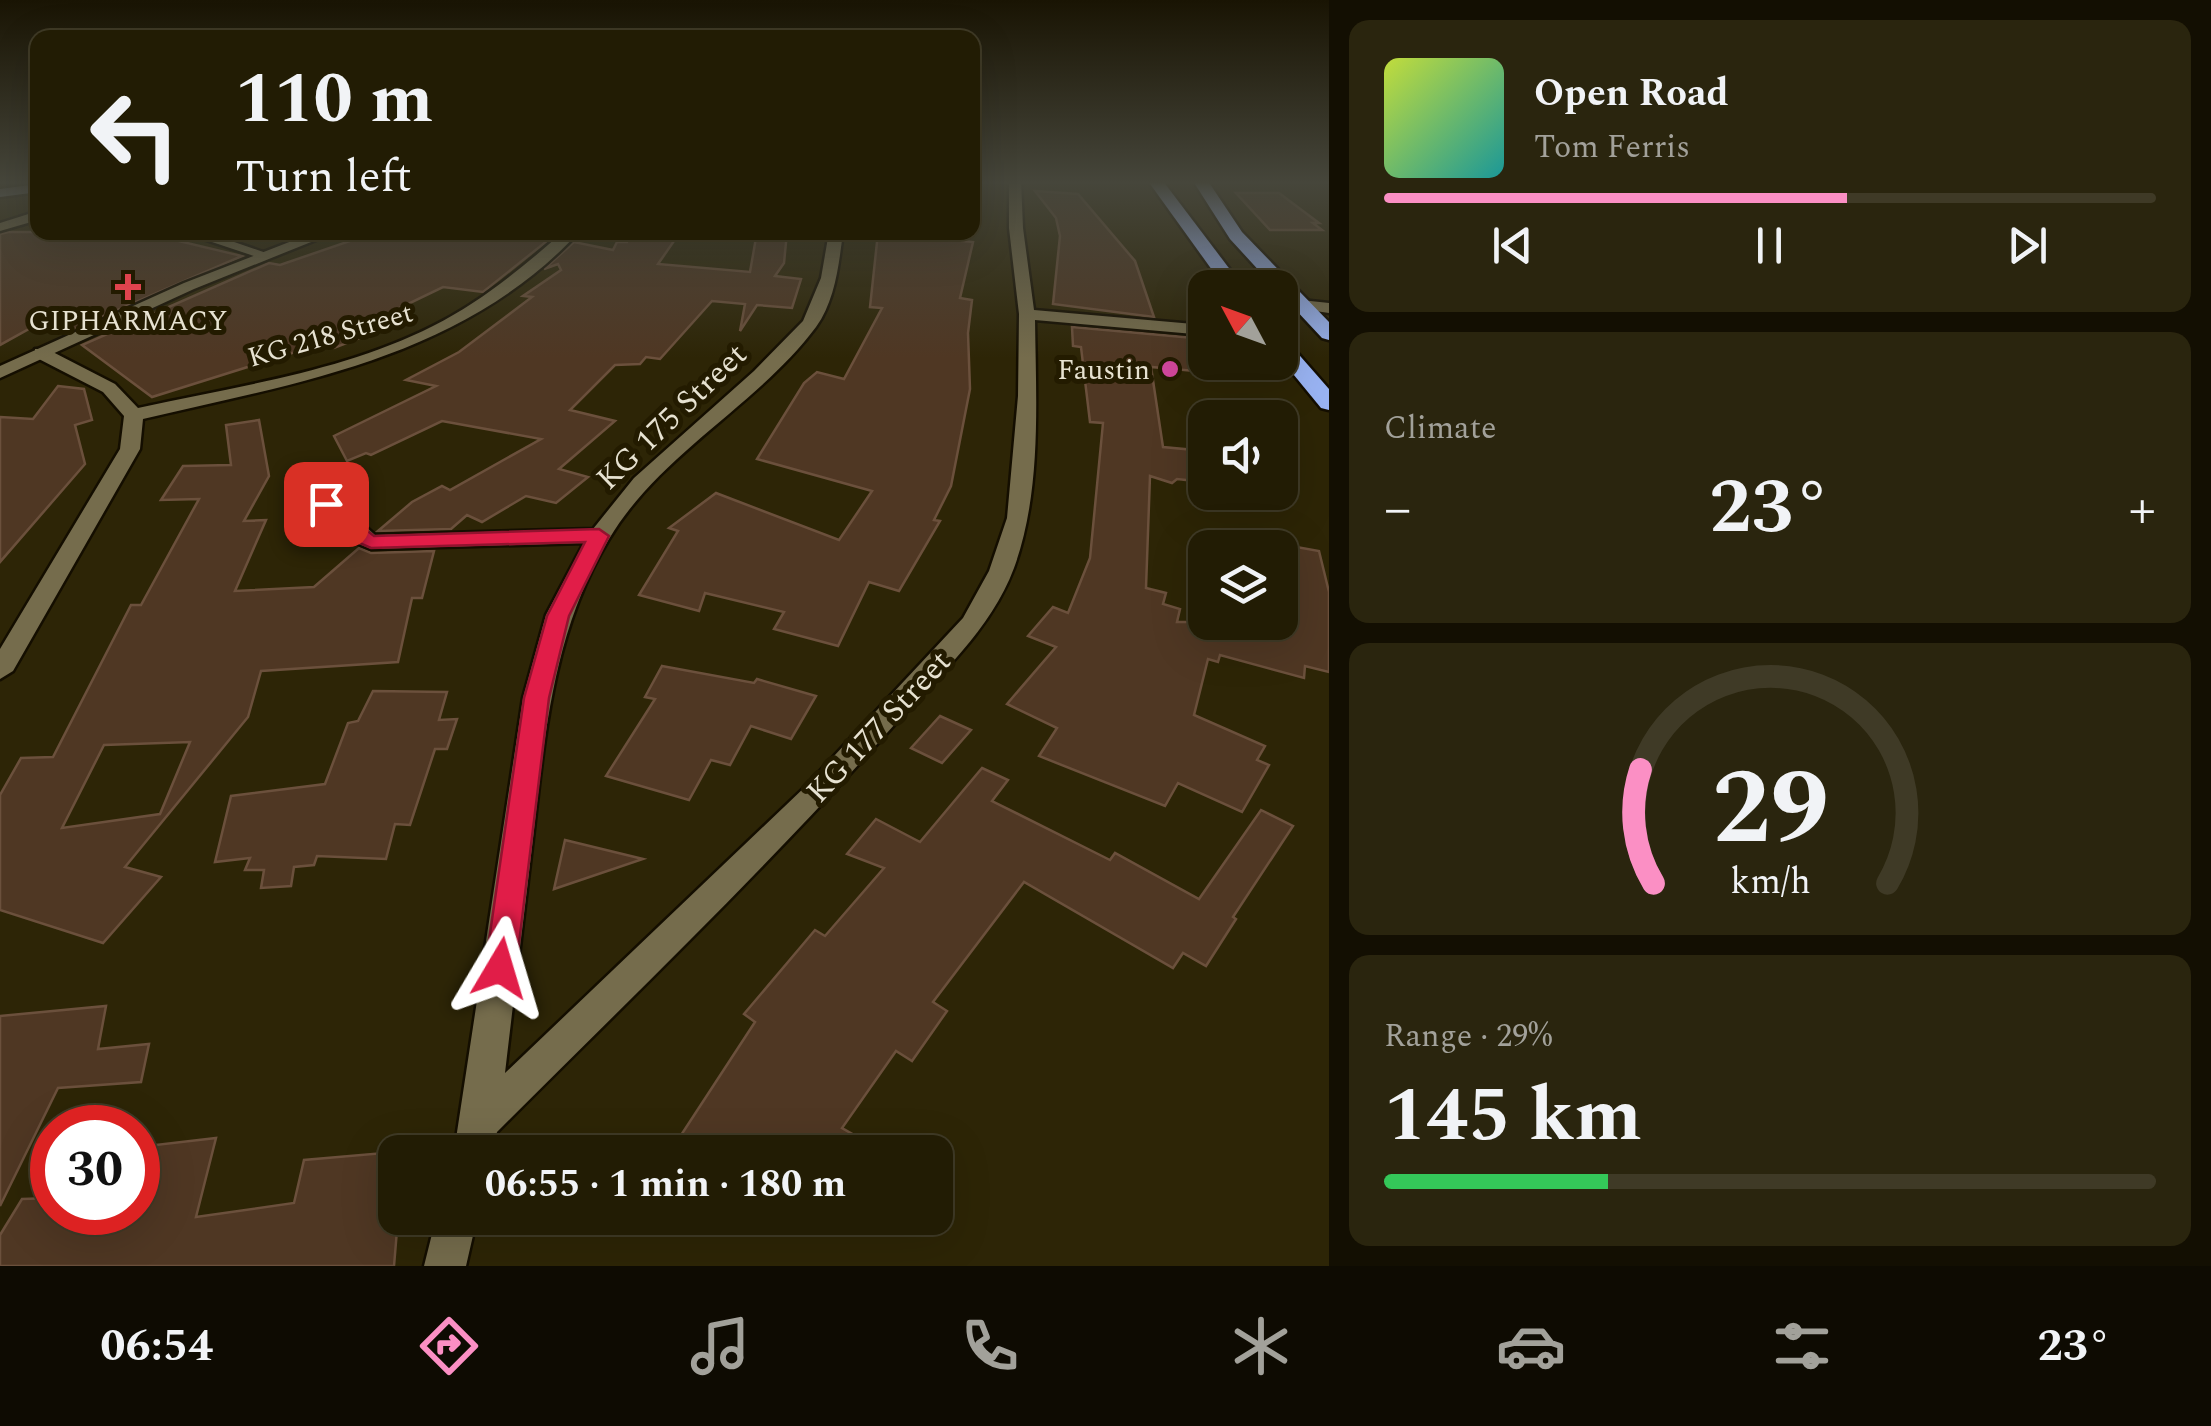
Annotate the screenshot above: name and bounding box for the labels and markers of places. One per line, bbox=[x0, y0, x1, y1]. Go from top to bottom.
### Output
marker: GIPHARMACY bbox=[117, 276, 139, 298]
place label: GIPHARMACY bbox=[28, 300, 228, 343]
place label: Faustin bbox=[1057, 349, 1150, 392]
marker: Faustin bbox=[1159, 358, 1181, 380]
pin bbox=[284, 462, 369, 547]

